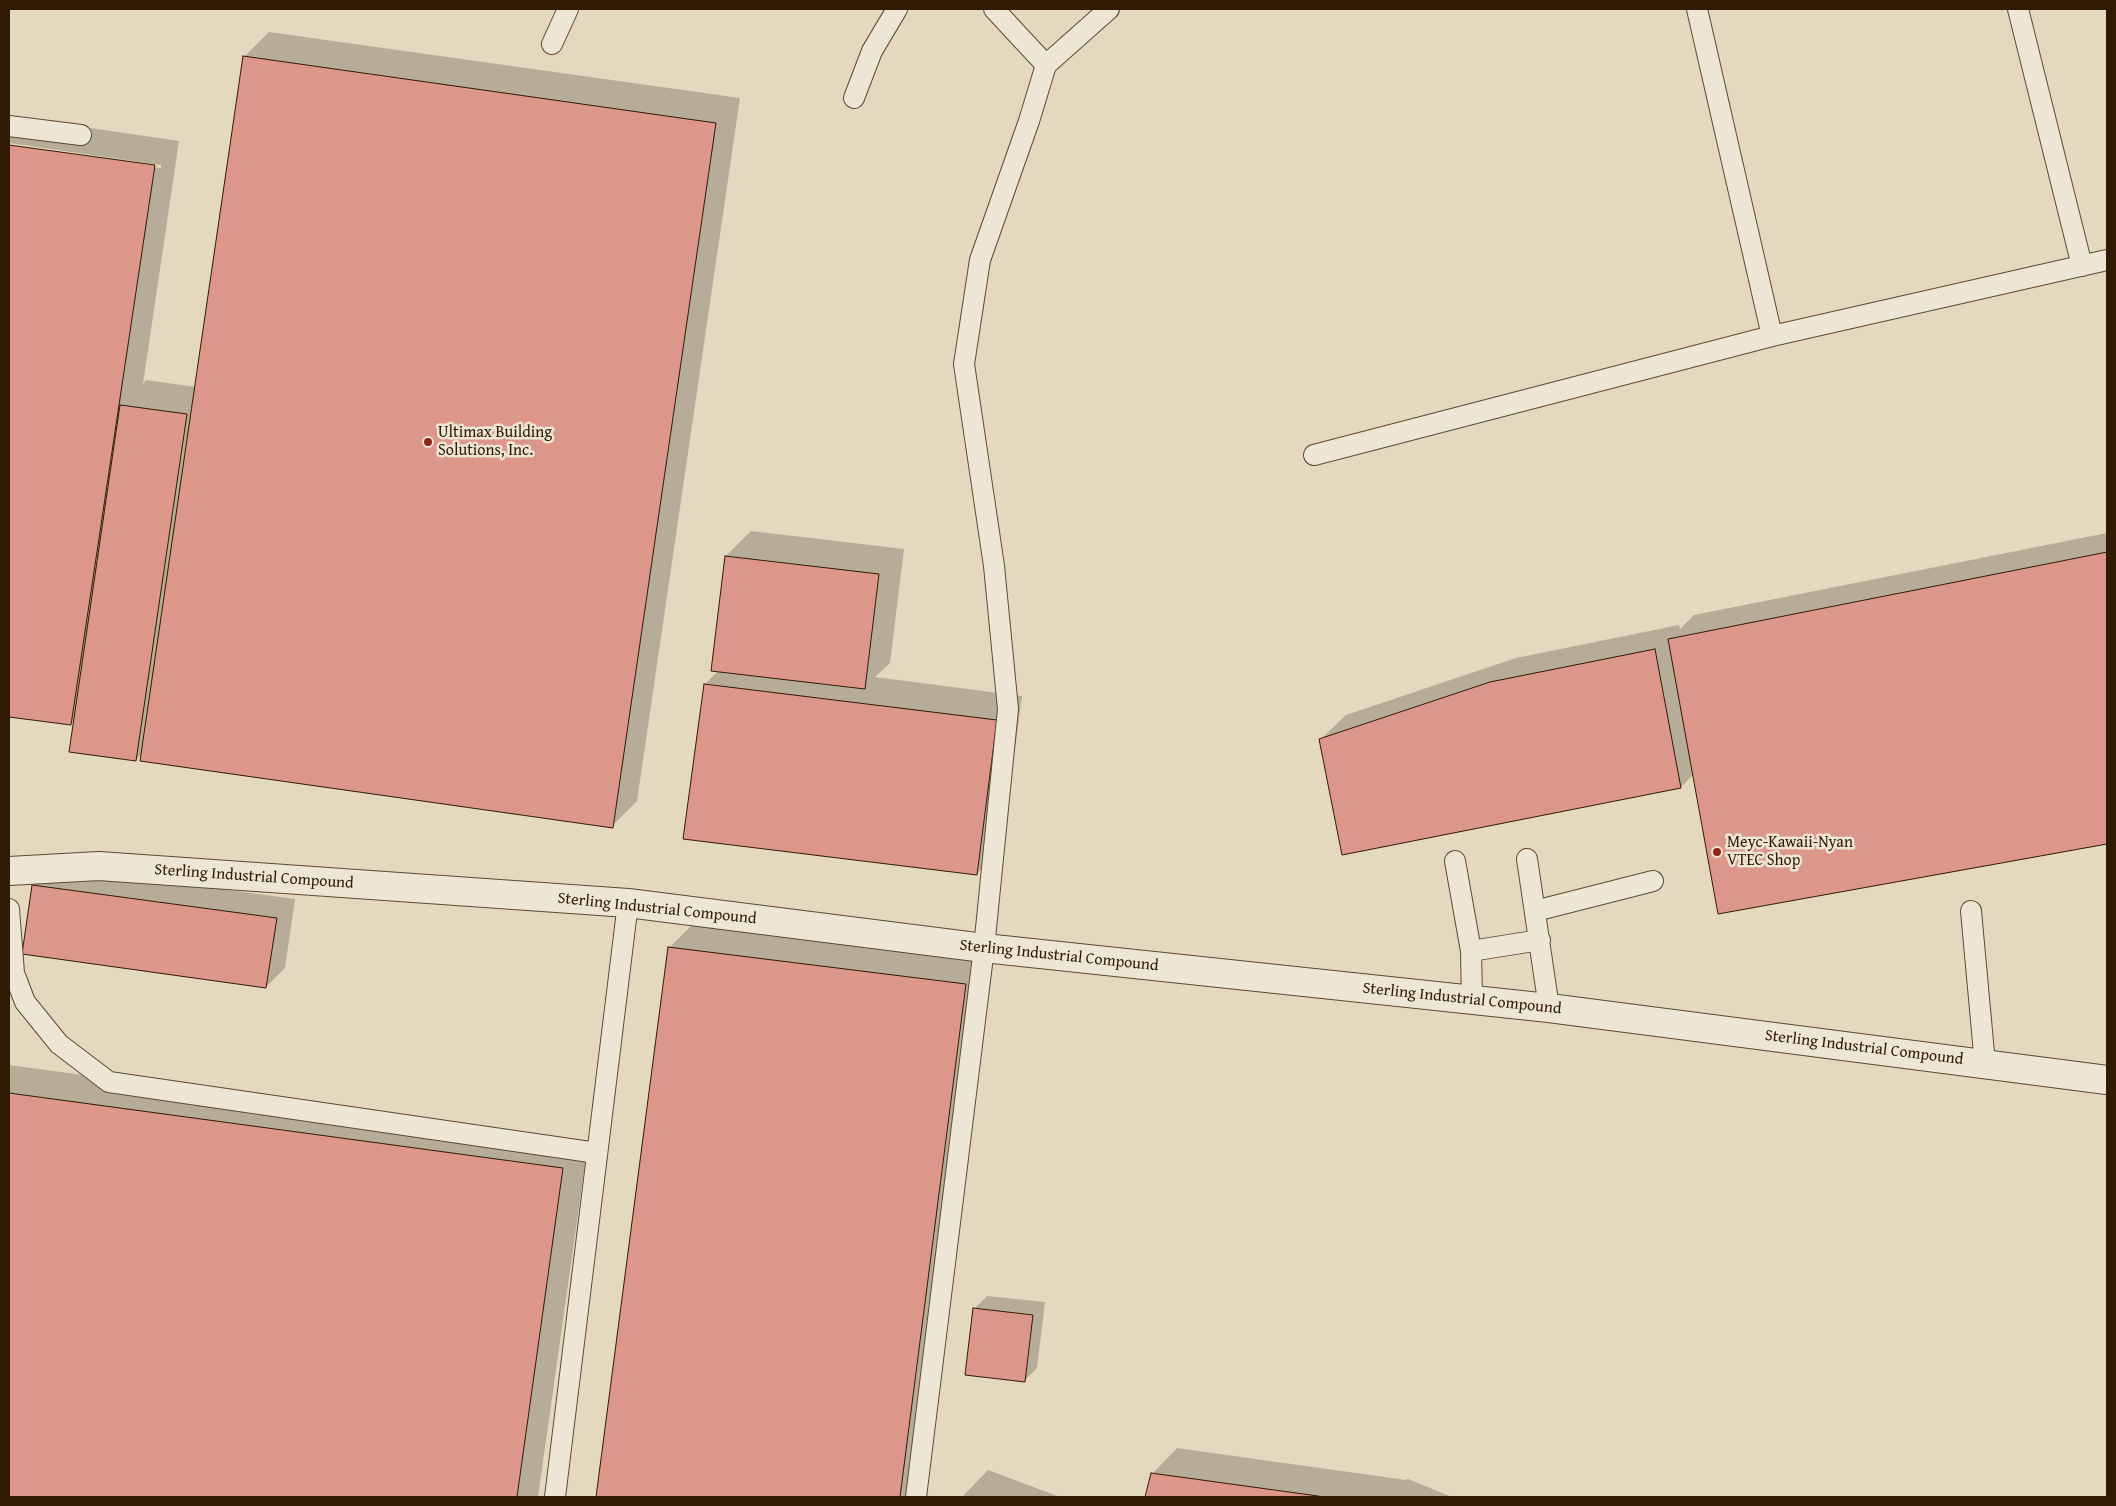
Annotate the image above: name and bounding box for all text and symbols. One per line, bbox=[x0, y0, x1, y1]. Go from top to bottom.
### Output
place label: Ultimax Building Solutions, Inc. bbox=[438, 423, 552, 461]
marker: Ultimax Building Solutions, Inc. bbox=[422, 436, 434, 448]
place label: Meyc-Kawaii-Nyan VTEC Shop bbox=[1727, 833, 1853, 871]
marker: Meyc-Kawaii-Nyan VTEC Shop bbox=[1711, 846, 1723, 858]
street label: Sterling Industrial Compound bbox=[154, 860, 354, 894]
street label: Sterling Industrial Compound bbox=[557, 889, 757, 929]
street label: Sterling Industrial Compound bbox=[959, 936, 1159, 976]
street label: Sterling Industrial Compound bbox=[1362, 979, 1562, 1019]
street label: Sterling Industrial Compound bbox=[1764, 1026, 1964, 1070]

